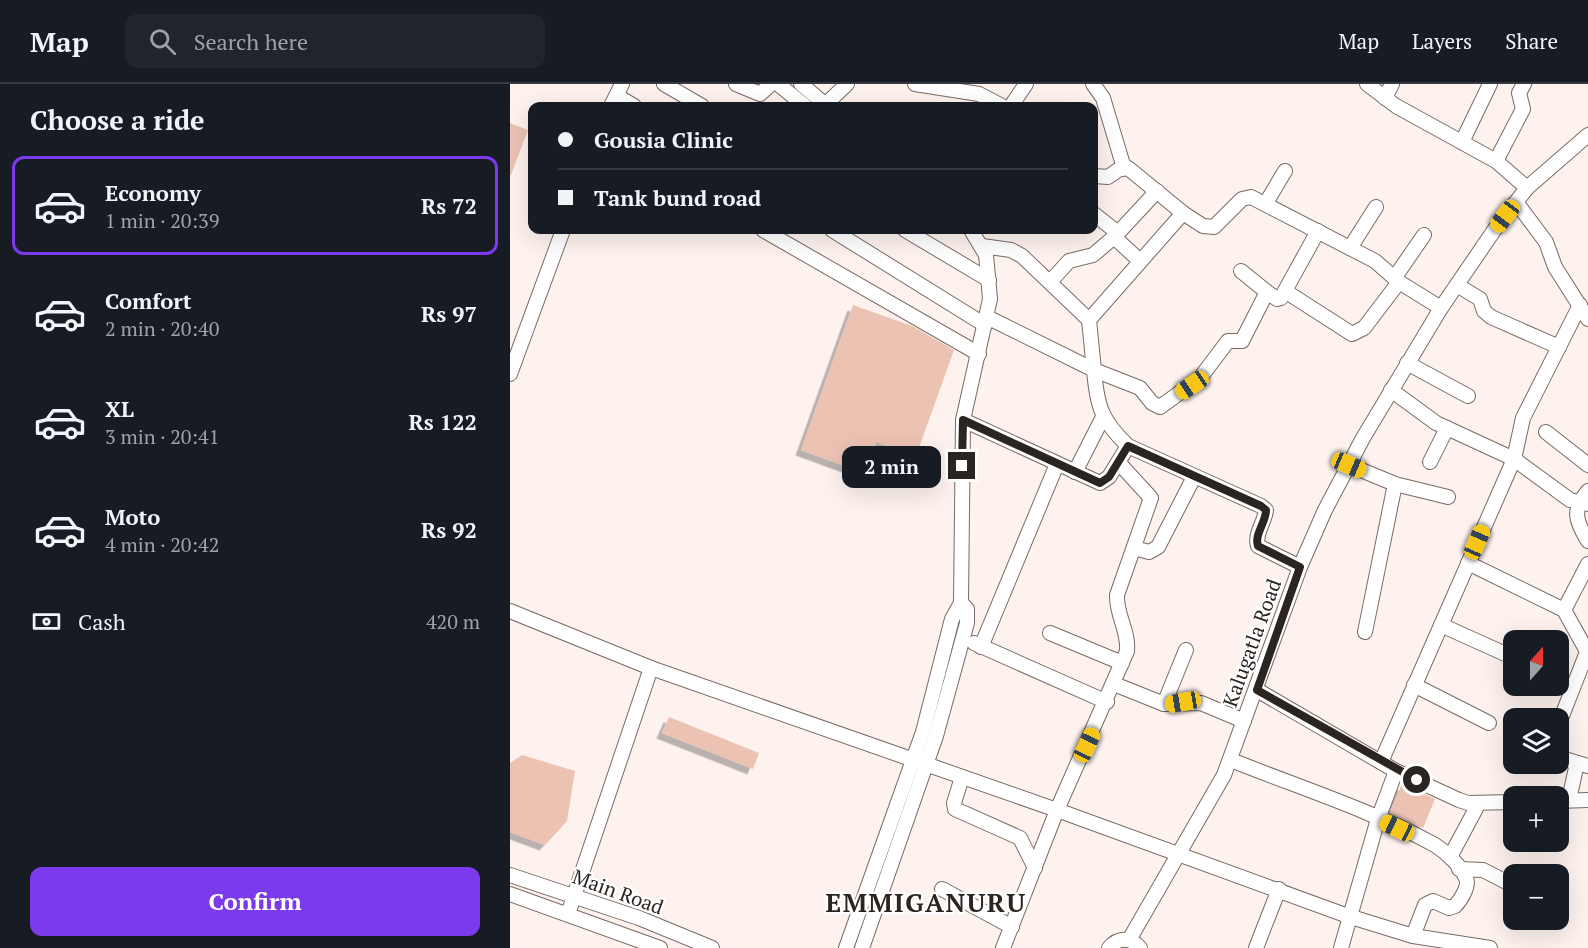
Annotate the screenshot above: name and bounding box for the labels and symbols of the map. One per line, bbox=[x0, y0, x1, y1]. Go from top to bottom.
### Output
car bbox=[1487, 196, 1523, 236]
car bbox=[1172, 367, 1212, 403]
callout: 2 min bbox=[842, 445, 941, 487]
car bbox=[1329, 450, 1369, 480]
route end bbox=[948, 452, 975, 479]
car bbox=[1461, 522, 1493, 562]
street label: Kalugatla Road bbox=[1216, 575, 1287, 710]
north arrow bbox=[1503, 630, 1569, 696]
car bbox=[1164, 690, 1202, 714]
car bbox=[1071, 725, 1103, 765]
route start bbox=[1403, 766, 1430, 793]
car bbox=[1377, 812, 1417, 844]
street label: Main Road bbox=[569, 863, 667, 920]
district label: EMMIGANURU bbox=[825, 885, 1027, 919]

